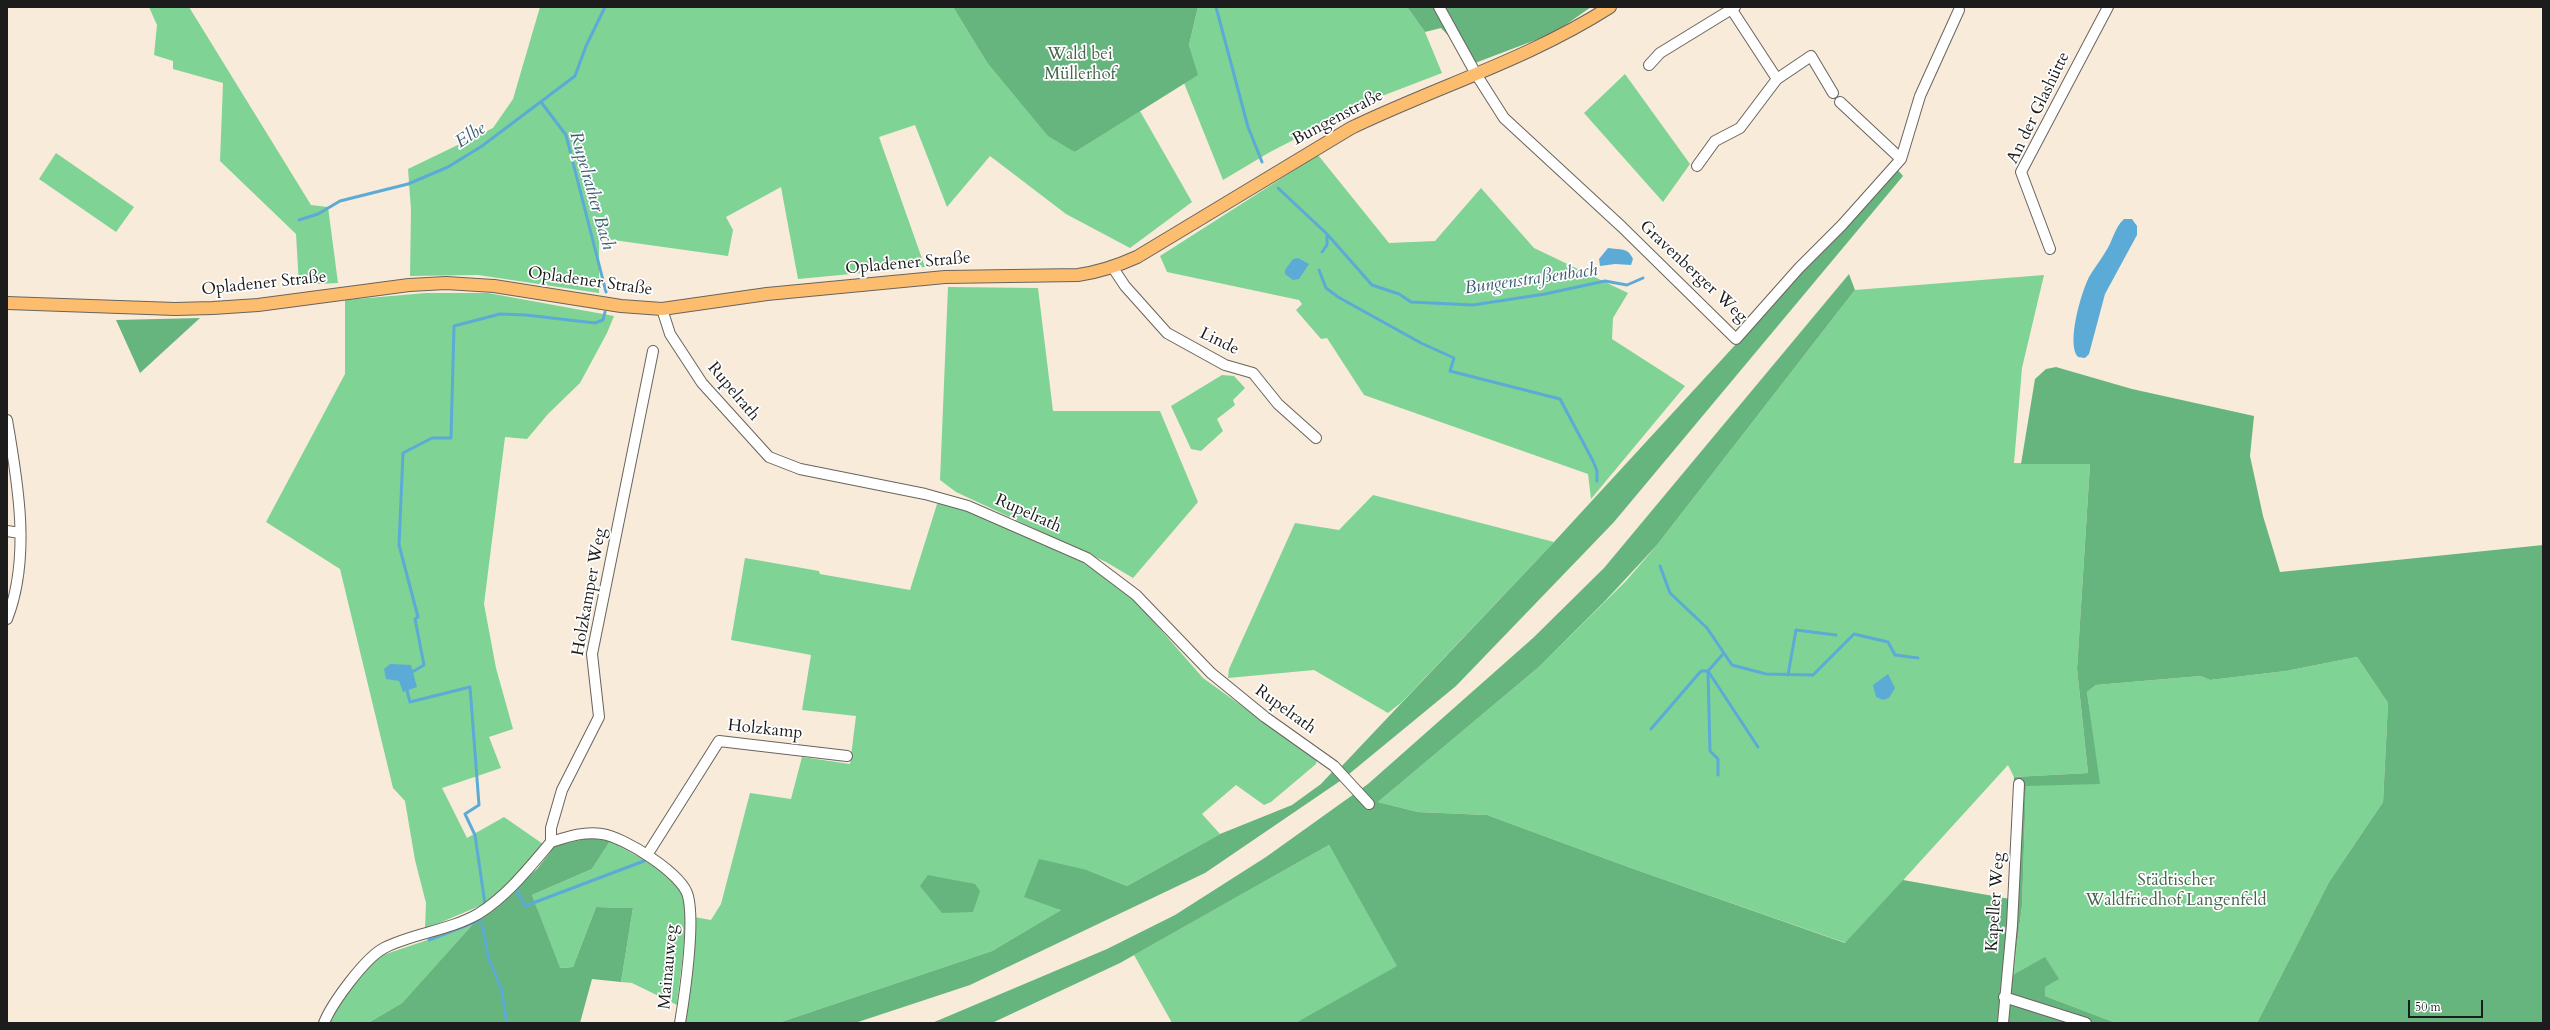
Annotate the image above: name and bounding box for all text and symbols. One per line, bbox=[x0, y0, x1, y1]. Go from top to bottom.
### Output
park label: Wald bei Müllerhof bbox=[1044, 45, 1116, 85]
street label: An der Glashütte bbox=[2003, 49, 2075, 167]
street label: Bungenstraße bbox=[1289, 86, 1387, 150]
water label: Elbe bbox=[452, 118, 490, 154]
water label: Rupelrather Bach bbox=[564, 129, 618, 253]
street label: Gravenberger Weg bbox=[1635, 217, 1751, 327]
street label: Opladener Straße bbox=[845, 248, 971, 280]
water label: Bungenstraßenbach bbox=[1463, 260, 1599, 300]
street label: Opladener Straße bbox=[526, 263, 654, 301]
street label: Opladener Straße bbox=[200, 267, 328, 301]
street label: Linde bbox=[1196, 324, 1242, 360]
street label: Rupelrath bbox=[703, 358, 763, 426]
street label: Rupelrath bbox=[992, 490, 1064, 538]
street label: Holzkamper Weg bbox=[569, 526, 611, 658]
street label: Rupelrath bbox=[1251, 681, 1319, 739]
street label: Holzkamp bbox=[727, 716, 803, 744]
street label: Kapeller Weg bbox=[1982, 851, 2010, 953]
park label: Städtischer Waldfriedhof Langenfeld bbox=[2085, 871, 2267, 911]
street label: Mainauweg bbox=[655, 924, 683, 1010]
scale bar bbox=[2410, 992, 2485, 1018]
text: 50 m bbox=[2415, 999, 2441, 1015]

